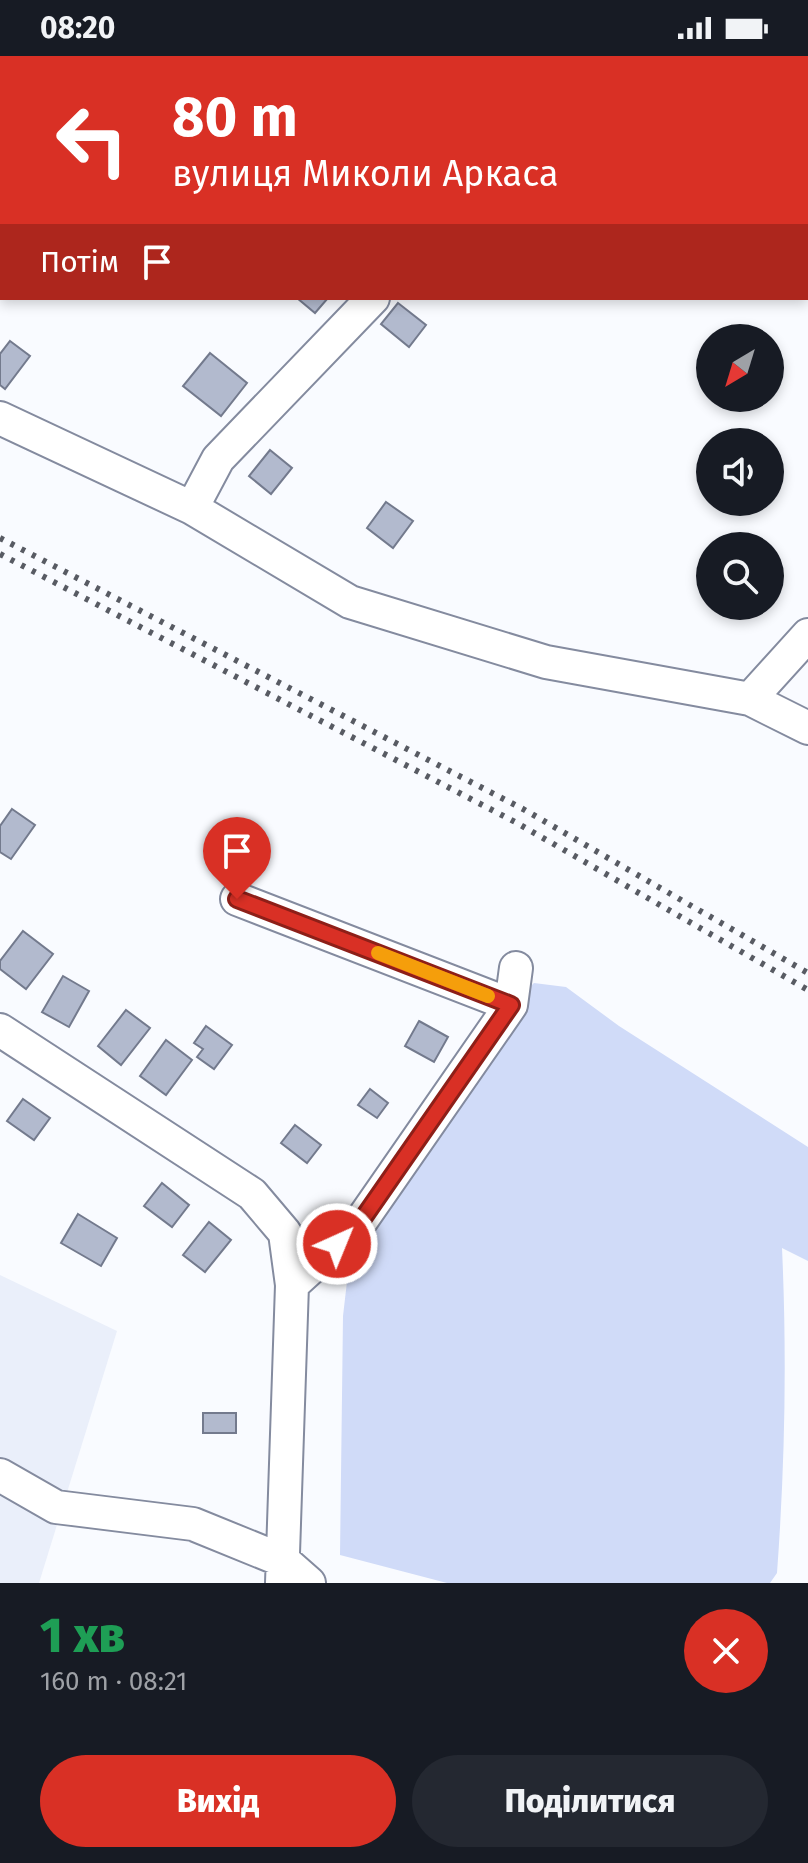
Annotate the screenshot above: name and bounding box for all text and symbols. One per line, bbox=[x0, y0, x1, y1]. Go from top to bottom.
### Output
text: 08:20 bbox=[40, 10, 115, 46]
text: 80 m bbox=[172, 84, 298, 151]
icon: left bbox=[40, 88, 144, 192]
text: вулиця Миколи Аркаса bbox=[172, 152, 559, 196]
icon: arrive bbox=[135, 240, 179, 284]
text: Потім bbox=[40, 244, 119, 280]
north arrow bbox=[696, 324, 784, 412]
map controls bbox=[696, 324, 784, 620]
button: sound bbox=[696, 428, 784, 516]
button: search bbox=[696, 532, 784, 620]
pin bbox=[203, 817, 271, 899]
icon: arrive bbox=[215, 829, 259, 873]
position arrow bbox=[295, 1202, 379, 1286]
text: 1 хв bbox=[40, 1607, 125, 1665]
button: close bbox=[684, 1609, 768, 1693]
text: 160 m · 08:21 bbox=[40, 1666, 187, 1697]
button: Вихід bbox=[40, 1755, 396, 1847]
button: Поділитися bbox=[412, 1755, 768, 1847]

